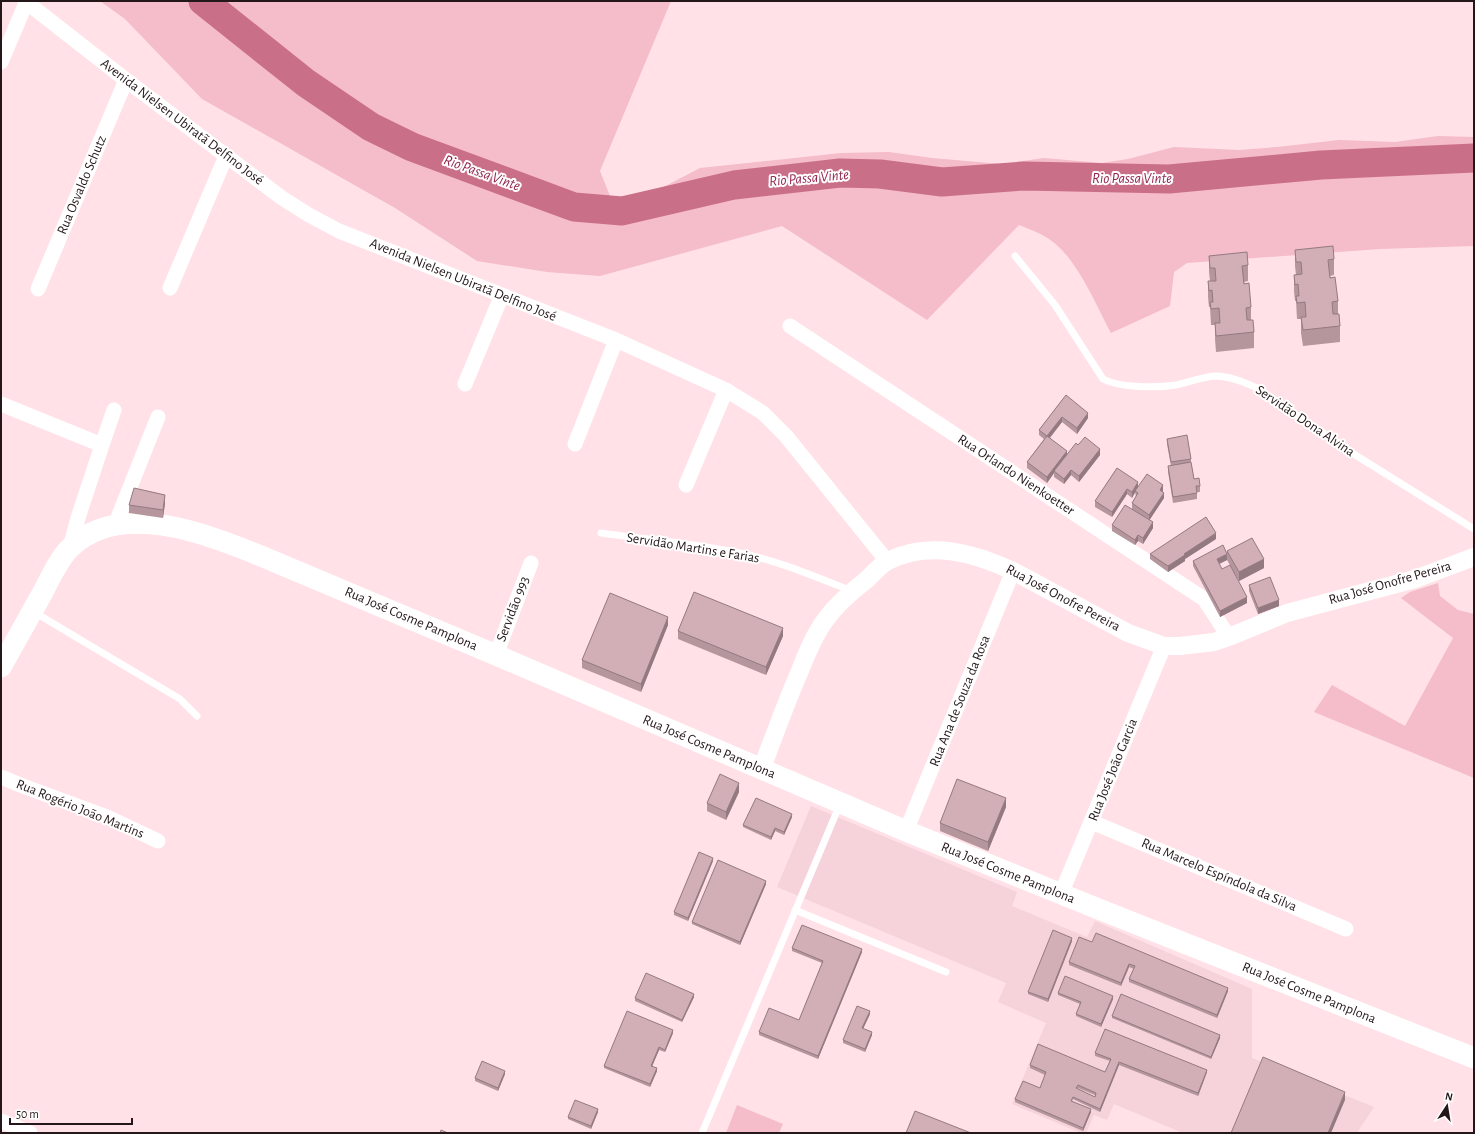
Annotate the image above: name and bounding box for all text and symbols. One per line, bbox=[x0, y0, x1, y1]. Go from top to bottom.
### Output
street label: Avenida Nielsen Ubiratã Delfino José bbox=[98, 56, 266, 188]
street label: Rua Osvaldo Schutz bbox=[55, 133, 109, 236]
water label: Rio Passa Vinte bbox=[442, 152, 522, 194]
water label: Rio Passa Vinte bbox=[768, 167, 850, 189]
water label: Rio Passa Vinte bbox=[1092, 171, 1172, 186]
street label: Avenida Nielsen Ubiratã Delfino José bbox=[368, 236, 558, 324]
street label: Servidão Dona Alvina bbox=[1253, 383, 1357, 460]
street label: Rua Orlando Nienkoetter bbox=[955, 432, 1077, 518]
street label: Servidão Martins e Farias bbox=[626, 531, 760, 565]
street label: Rua José Onofre Pereira bbox=[1327, 559, 1453, 607]
street label: Rua José Onofre Pereira bbox=[1004, 562, 1123, 634]
street label: Servidão 993 bbox=[494, 574, 532, 644]
street label: Rua José Cosme Pamplona bbox=[343, 585, 480, 654]
street label: Rua Ana de Souza da Rosa bbox=[927, 633, 993, 769]
street label: Rua José Cosme Pamplona bbox=[641, 713, 778, 782]
street label: Rua José João Garcia bbox=[1086, 716, 1140, 823]
street label: Rua Rogério João Martins bbox=[14, 777, 146, 841]
street label: Rua Marcelo Espíndola da Silva bbox=[1139, 836, 1299, 914]
street label: Rua José Cosme Pamplona bbox=[939, 840, 1077, 906]
street label: Rua José Cosme Pamplona bbox=[1240, 960, 1378, 1026]
north arrow bbox=[1427, 1086, 1467, 1126]
text: N bbox=[1444, 1091, 1454, 1103]
scale bar bbox=[10, 1100, 132, 1126]
text: 50 m bbox=[16, 1108, 39, 1120]

